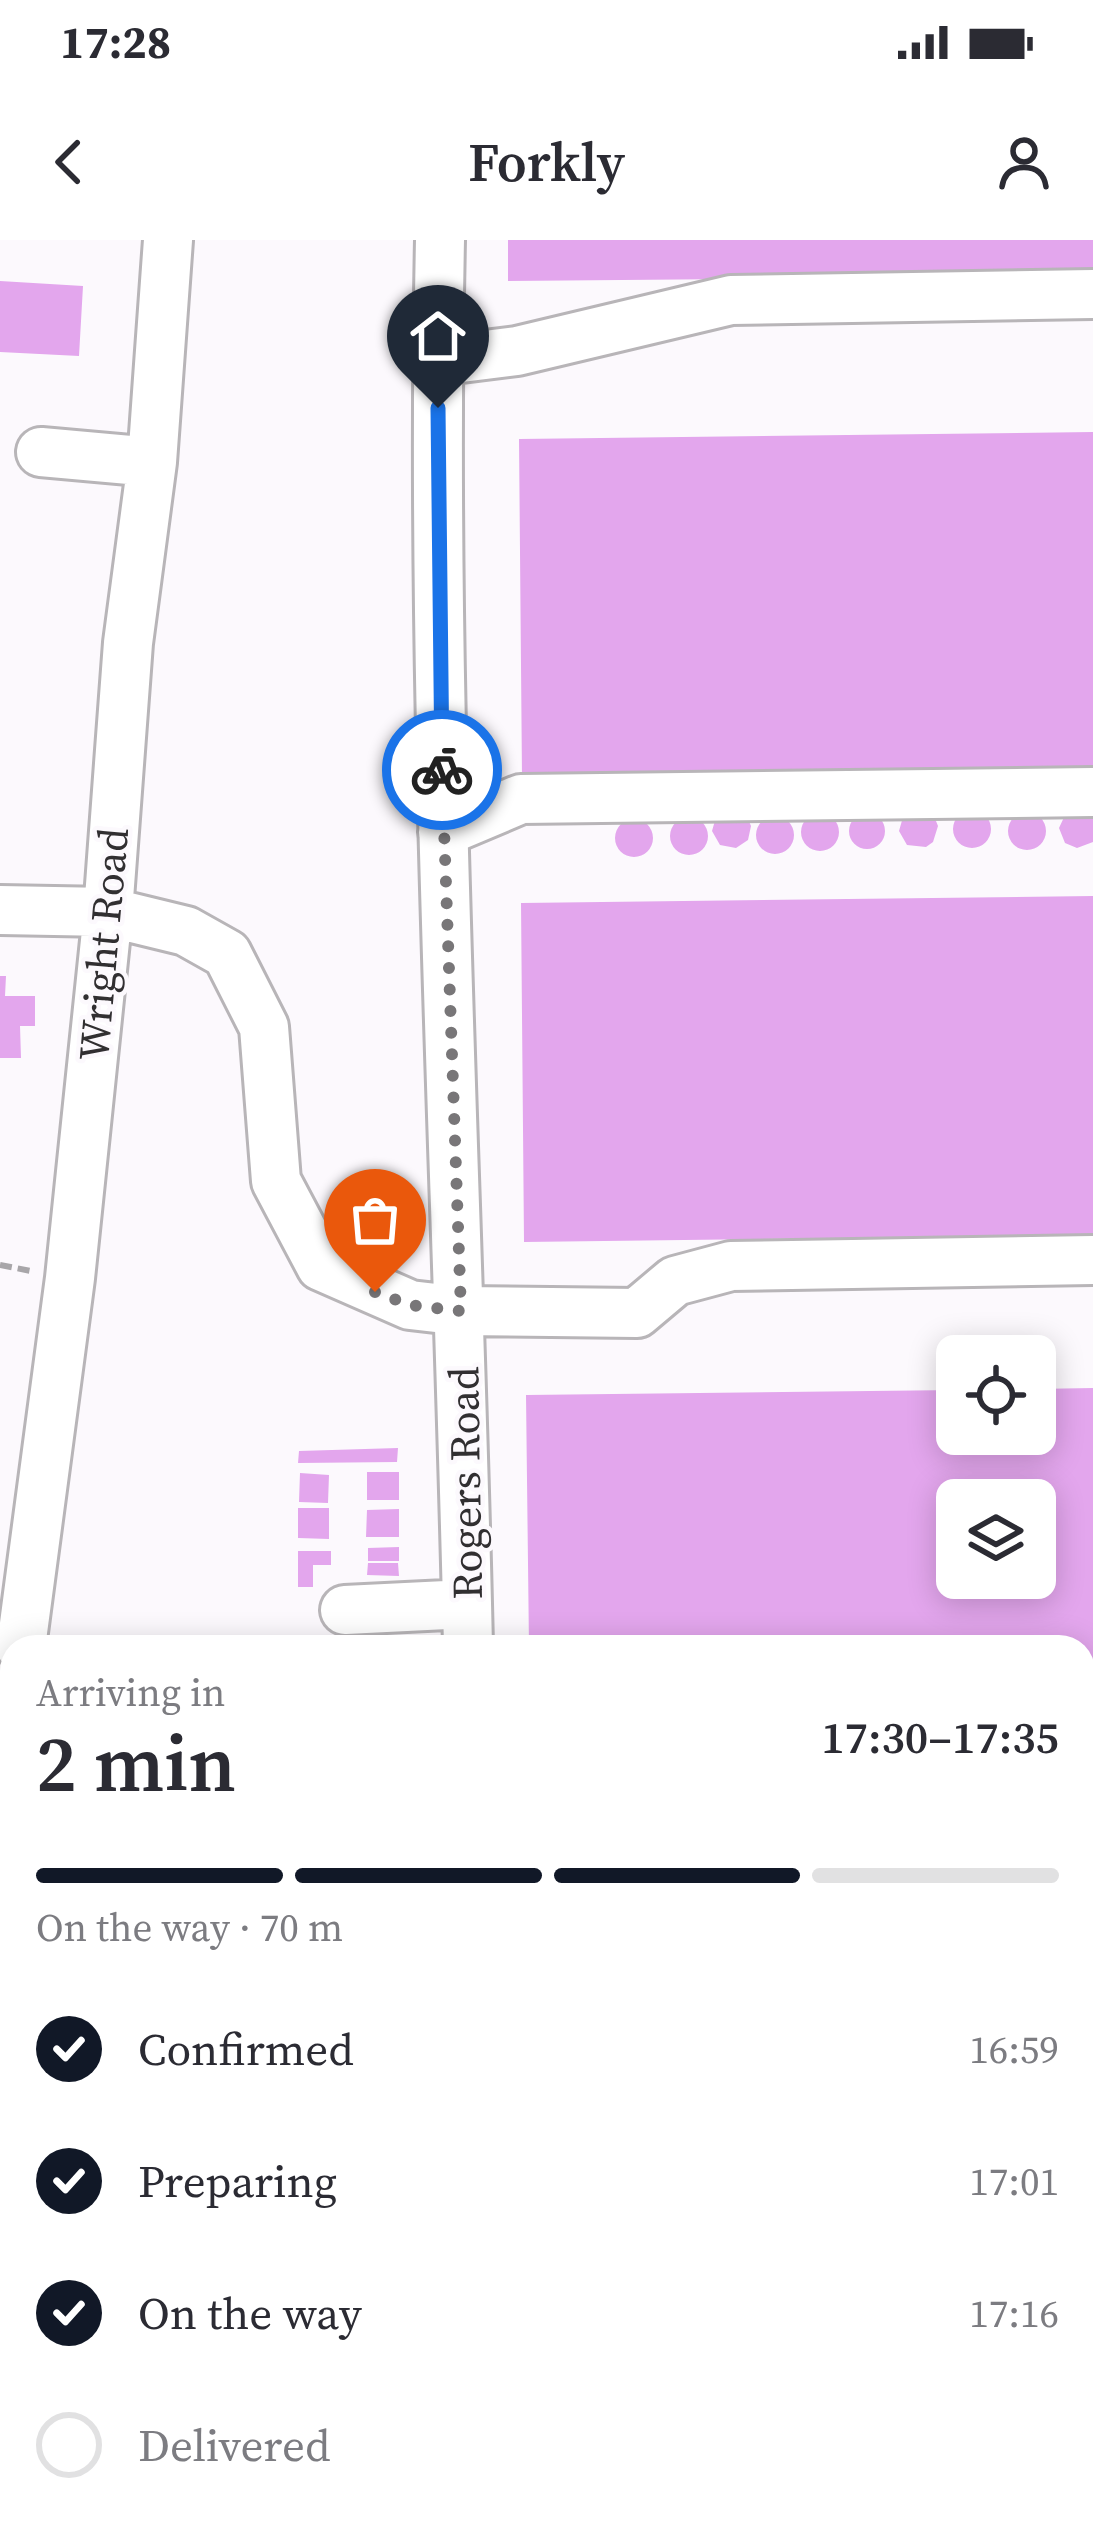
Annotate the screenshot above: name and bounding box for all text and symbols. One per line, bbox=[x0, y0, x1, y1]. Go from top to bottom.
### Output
text: 17:28 bbox=[60, 11, 171, 73]
text: Forkly bbox=[468, 125, 625, 199]
icon: back bbox=[36, 129, 102, 195]
icon: person bbox=[991, 129, 1057, 195]
pin bbox=[387, 285, 489, 408]
icon: home bbox=[405, 303, 471, 369]
courier bbox=[382, 710, 502, 830]
icon: bike bbox=[409, 737, 475, 803]
street label: Wright Road bbox=[64, 825, 142, 1063]
pin bbox=[324, 1169, 426, 1292]
icon: bag bbox=[342, 1187, 408, 1253]
map controls bbox=[936, 1335, 1056, 1599]
button: locate bbox=[936, 1335, 1056, 1455]
street label: Rogers Road bbox=[434, 1366, 496, 1600]
button: layers bbox=[936, 1479, 1056, 1599]
text: Arriving in bbox=[36, 1666, 225, 1719]
text: 17:30–17:35 bbox=[821, 1706, 1059, 1768]
text: 2 min bbox=[36, 1710, 236, 1817]
text: On the way · 70 m bbox=[36, 1901, 343, 1954]
icon: check bbox=[36, 2016, 102, 2082]
text: Confirmed bbox=[138, 2018, 354, 2080]
text: 16:59 bbox=[969, 2023, 1059, 2076]
icon: check bbox=[36, 2148, 102, 2214]
text: Preparing bbox=[138, 2150, 337, 2212]
text: 17:01 bbox=[969, 2155, 1059, 2208]
icon: check bbox=[36, 2280, 102, 2346]
text: On the way bbox=[138, 2282, 362, 2344]
text: 17:16 bbox=[969, 2287, 1059, 2340]
text: Delivered bbox=[138, 2414, 330, 2476]

